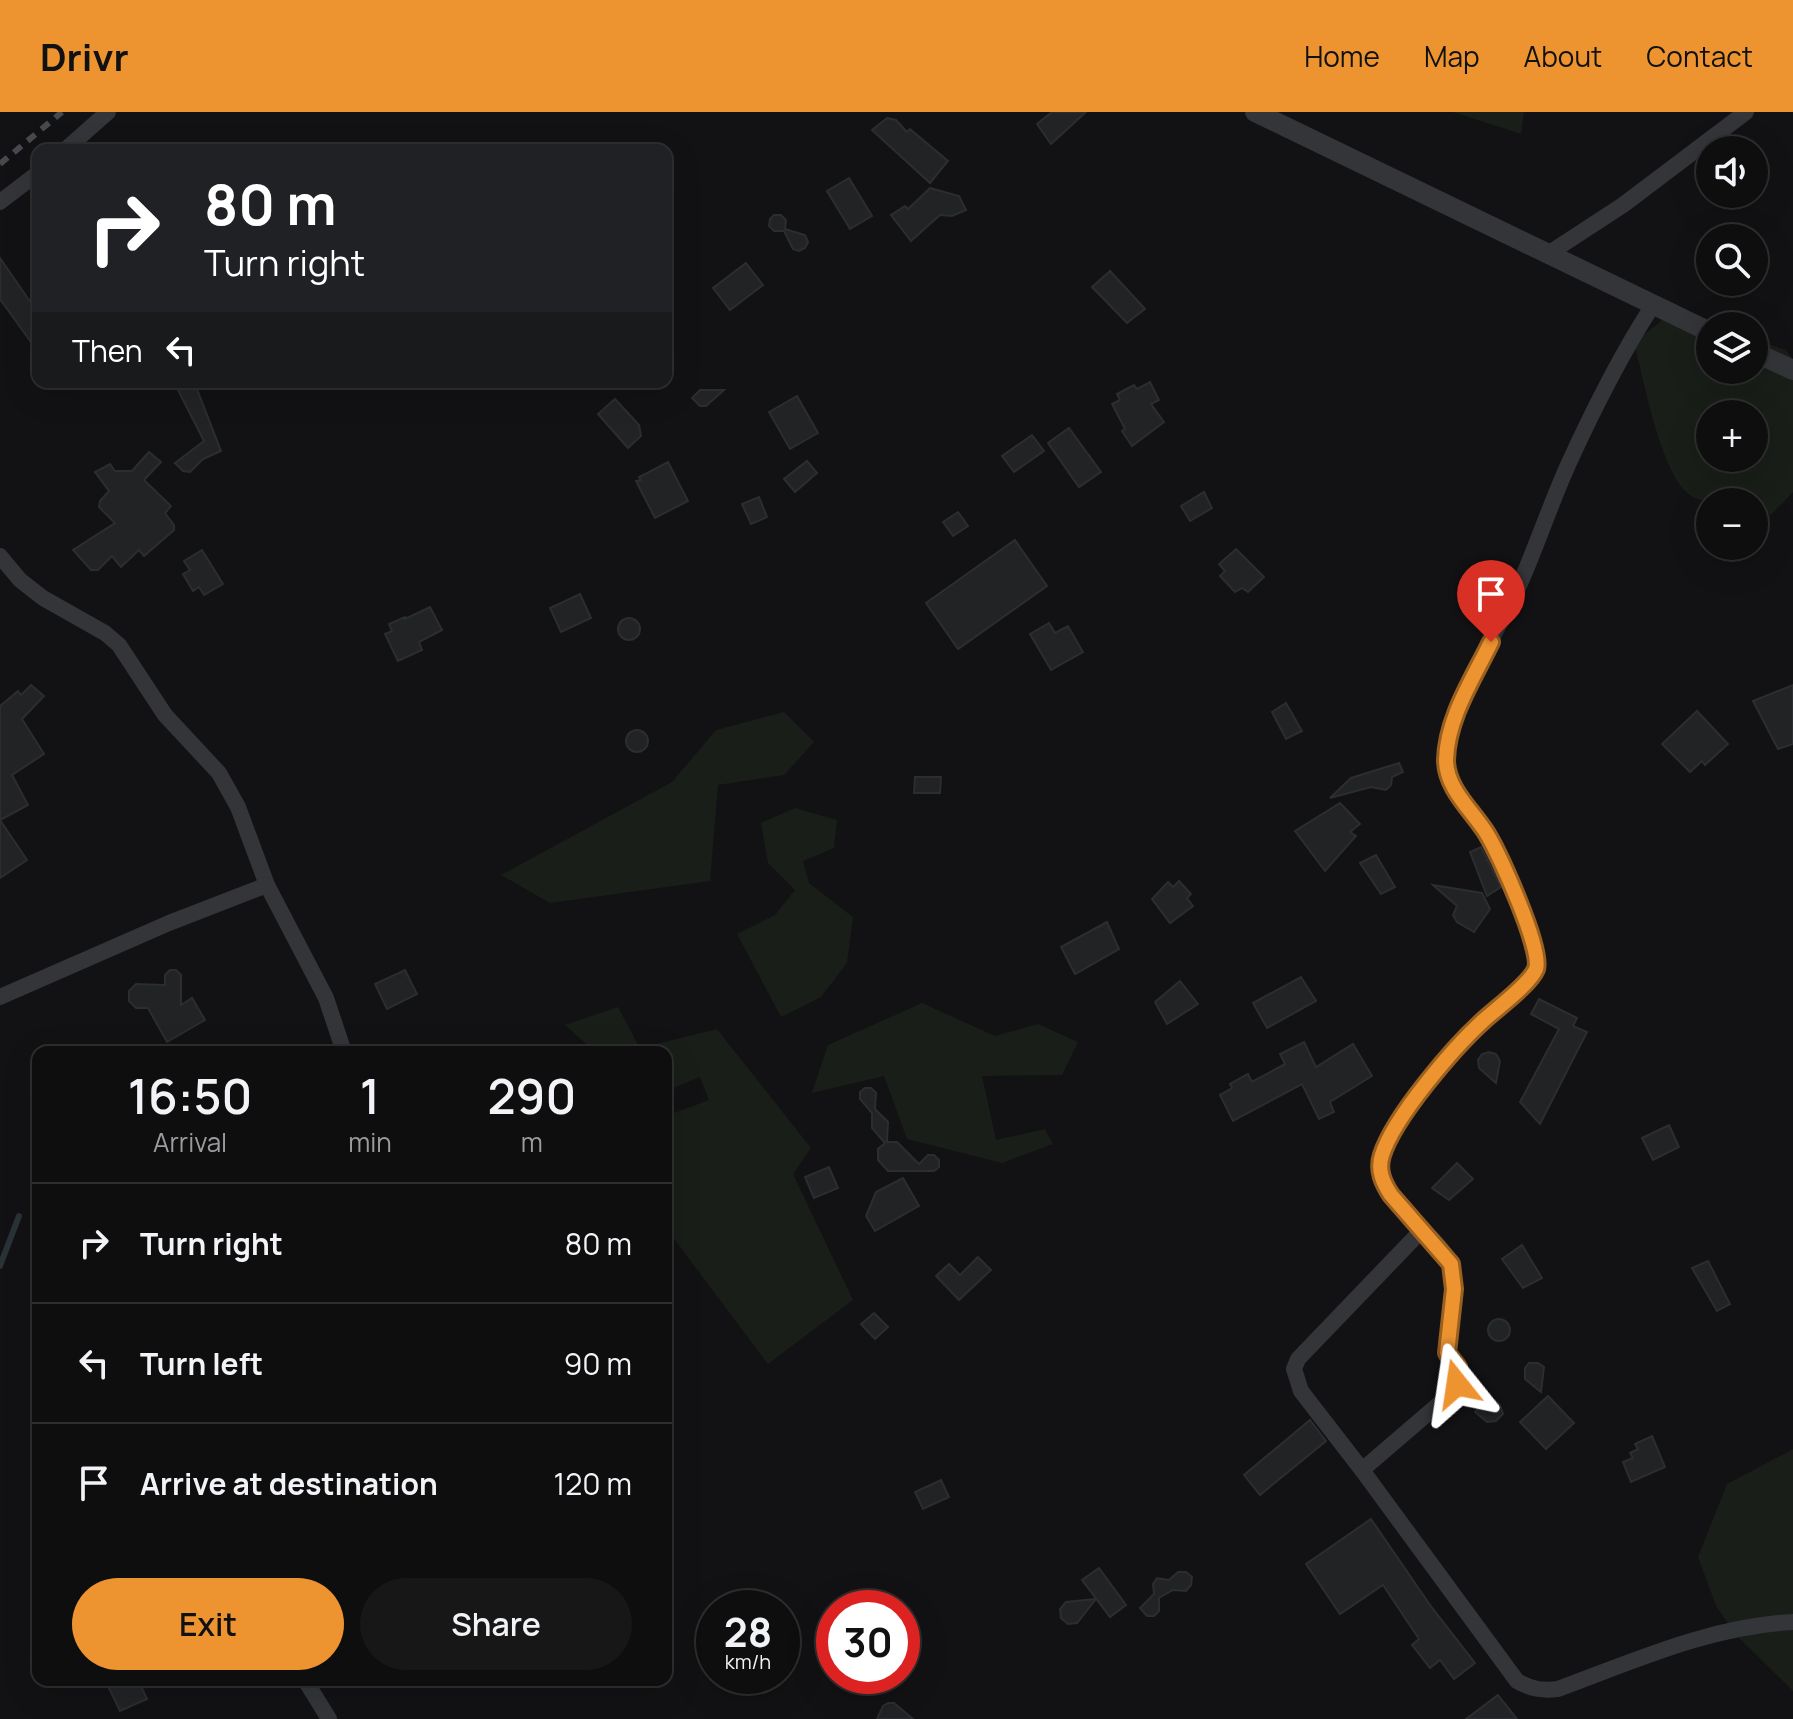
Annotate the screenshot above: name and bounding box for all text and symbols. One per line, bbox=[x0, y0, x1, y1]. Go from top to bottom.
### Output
text: Drivr bbox=[40, 30, 129, 82]
text: Home bbox=[1304, 37, 1380, 75]
text: Map bbox=[1424, 37, 1480, 75]
text: About bbox=[1524, 37, 1602, 75]
text: Contact bbox=[1646, 37, 1753, 75]
map controls bbox=[1696, 136, 1768, 560]
button: sound bbox=[1696, 136, 1768, 208]
text: 80 m bbox=[204, 165, 337, 242]
icon: right bbox=[72, 176, 176, 280]
button: search bbox=[1696, 224, 1768, 296]
text: Turn right bbox=[204, 238, 365, 287]
button: layers bbox=[1696, 312, 1768, 384]
icon: left bbox=[159, 328, 203, 372]
text: Then bbox=[72, 330, 143, 371]
button: + bbox=[1696, 400, 1768, 472]
button: − bbox=[1696, 488, 1768, 560]
pin bbox=[1457, 560, 1525, 642]
icon: arrive bbox=[1469, 572, 1513, 616]
text: 16:50 bbox=[128, 1063, 252, 1128]
text: 1 bbox=[360, 1063, 380, 1128]
text: 290 bbox=[487, 1063, 576, 1128]
text: Arrival bbox=[153, 1124, 227, 1160]
text: min bbox=[348, 1124, 392, 1160]
text: m bbox=[521, 1124, 543, 1160]
icon: right bbox=[72, 1221, 116, 1265]
text: Turn right bbox=[140, 1223, 283, 1264]
text: 80 m bbox=[565, 1223, 632, 1264]
icon: left bbox=[72, 1341, 116, 1385]
position arrow bbox=[1415, 1342, 1499, 1426]
text: Turn left bbox=[140, 1343, 263, 1384]
text: 90 m bbox=[564, 1343, 632, 1384]
icon: arrive bbox=[72, 1461, 116, 1505]
text: Arrive at destination bbox=[140, 1463, 438, 1504]
text: 120 m bbox=[553, 1463, 632, 1504]
button: Exit bbox=[72, 1578, 344, 1670]
button: Share bbox=[360, 1578, 632, 1670]
speed limit sign: 30 bbox=[816, 1590, 920, 1694]
text: 28 bbox=[724, 1604, 772, 1659]
text: km/h bbox=[725, 1648, 771, 1675]

